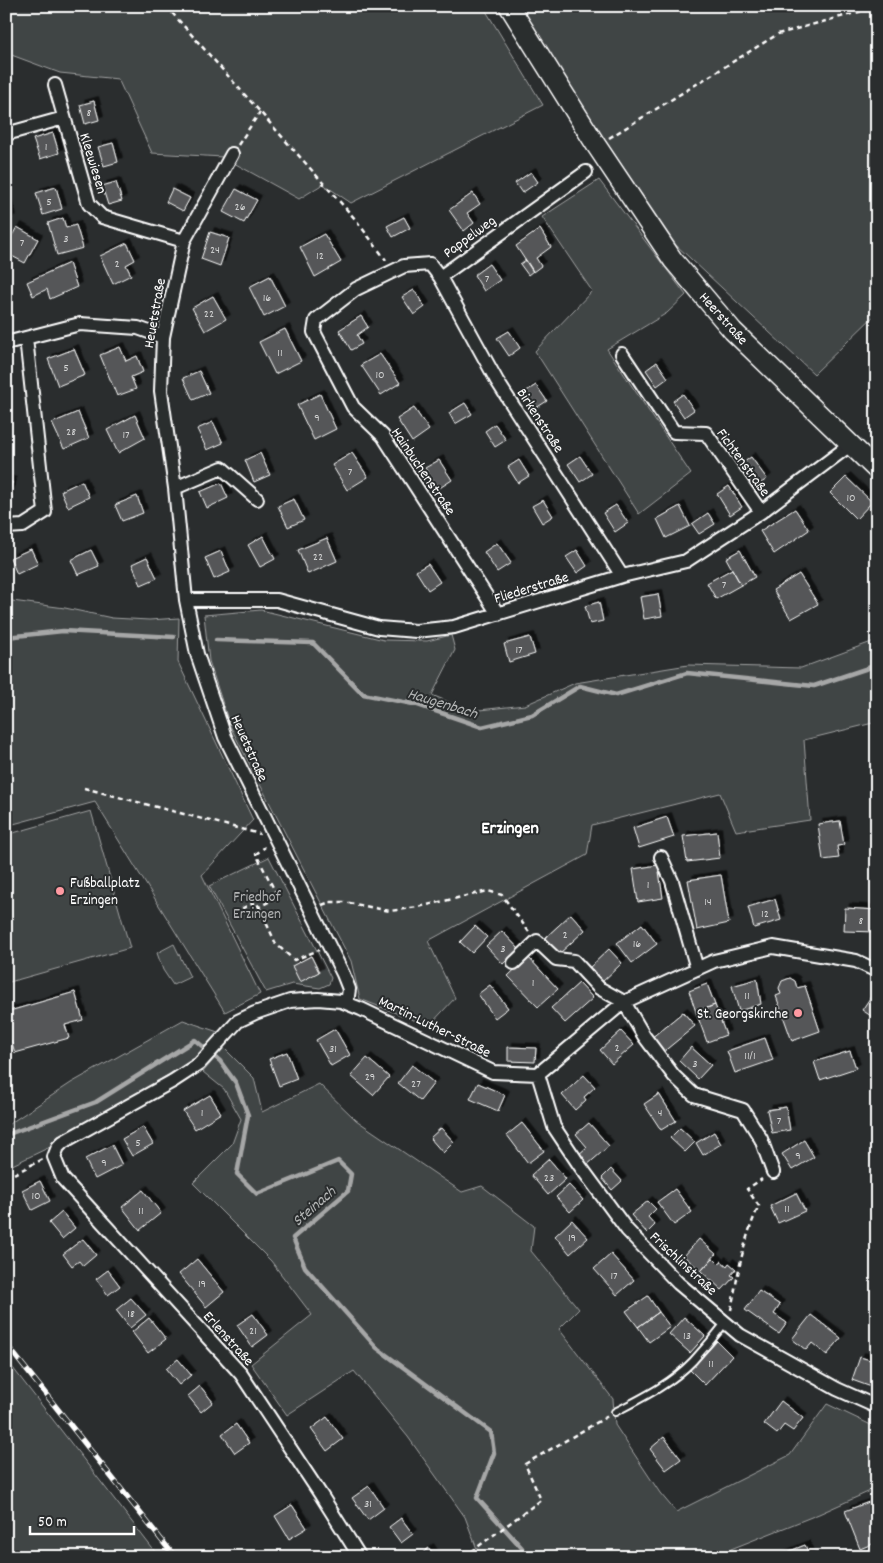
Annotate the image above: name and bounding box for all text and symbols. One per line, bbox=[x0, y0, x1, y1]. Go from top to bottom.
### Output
house number: 8 bbox=[87, 105, 92, 122]
street label: Kleewiesen bbox=[72, 130, 112, 197]
house number: 1 bbox=[45, 139, 47, 156]
house number: 5 bbox=[46, 194, 52, 211]
house number: 26 bbox=[234, 199, 246, 216]
street label: Pappelweg bbox=[439, 211, 501, 264]
house number: 3 bbox=[63, 231, 69, 248]
house number: 7 bbox=[20, 235, 25, 252]
house number: 24 bbox=[210, 242, 220, 259]
house number: 12 bbox=[316, 248, 324, 265]
house number: 2 bbox=[114, 256, 120, 273]
house number: 7 bbox=[485, 271, 490, 288]
street label: Heuetstraße bbox=[139, 276, 173, 350]
street label: Heerstraße bbox=[693, 288, 753, 351]
house number: 16 bbox=[263, 290, 271, 307]
house number: 22 bbox=[204, 306, 214, 323]
house number: 11 bbox=[277, 345, 283, 362]
house number: 5 bbox=[63, 360, 69, 377]
house number: 10 bbox=[375, 367, 385, 384]
street label: Birkenstraße bbox=[510, 384, 569, 458]
house number: 9 bbox=[314, 410, 320, 427]
house number: 28 bbox=[66, 424, 76, 441]
street label: Hainbuchenstraße bbox=[385, 424, 460, 521]
street label: Fichtenstraße bbox=[710, 425, 775, 502]
house number: 17 bbox=[122, 427, 130, 444]
house number: 7 bbox=[348, 464, 353, 481]
house number: 10 bbox=[846, 490, 856, 507]
house number: 22 bbox=[313, 549, 323, 566]
street label: Fliederstraße bbox=[492, 567, 572, 611]
house number: 7 bbox=[722, 577, 727, 594]
house number: 17 bbox=[515, 642, 523, 659]
water label: Haugenbach bbox=[404, 683, 481, 726]
street label: Heuetstraße bbox=[224, 712, 273, 786]
district label: Erzingen bbox=[481, 817, 539, 842]
place label: Fußballplatz Erzingen bbox=[70, 873, 140, 912]
house number: 1 bbox=[647, 877, 649, 894]
marker: Fußballplatz Erzingen bbox=[54, 885, 66, 897]
park label: Friedhof Erzingen bbox=[233, 887, 281, 926]
house number: 14 bbox=[704, 894, 712, 911]
house number: 12 bbox=[761, 906, 769, 923]
house number: 8 bbox=[859, 913, 864, 930]
house number: 2 bbox=[562, 927, 568, 944]
house number: 16 bbox=[633, 936, 641, 953]
house number: 3 bbox=[500, 941, 506, 958]
house number: 1 bbox=[532, 975, 534, 992]
house number: 11 bbox=[744, 988, 750, 1005]
street label: Martin-Luther-Straße bbox=[374, 991, 494, 1065]
place label: St. Georgskirche bbox=[697, 1004, 788, 1026]
marker: St. Georgskirche bbox=[792, 1007, 804, 1019]
house number: 2 bbox=[614, 1040, 620, 1057]
house number: 31 bbox=[329, 1041, 337, 1058]
house number: 11/1 bbox=[744, 1048, 756, 1065]
house number: 3 bbox=[692, 1056, 698, 1073]
house number: 29 bbox=[365, 1069, 375, 1086]
house number: 27 bbox=[411, 1076, 421, 1093]
house number: 1 bbox=[201, 1105, 203, 1122]
house number: 4 bbox=[658, 1105, 663, 1122]
house number: 7 bbox=[777, 1113, 782, 1130]
house number: 5 bbox=[135, 1135, 141, 1152]
house number: 9 bbox=[795, 1148, 801, 1165]
house number: 9 bbox=[101, 1155, 107, 1172]
house number: 23 bbox=[544, 1170, 554, 1187]
water label: Steinach bbox=[288, 1181, 342, 1232]
house number: 10 bbox=[31, 1188, 41, 1205]
house number: 11 bbox=[784, 1201, 790, 1218]
house number: 11 bbox=[138, 1203, 144, 1220]
street label: Frischlinstraße bbox=[644, 1227, 722, 1302]
house number: 19 bbox=[568, 1230, 576, 1247]
house number: 17 bbox=[610, 1268, 618, 1285]
house number: 19 bbox=[198, 1276, 206, 1293]
house number: 18 bbox=[127, 1306, 135, 1323]
street label: Erlenstraße bbox=[197, 1307, 259, 1372]
house number: 21 bbox=[249, 1323, 257, 1340]
house number: 13 bbox=[683, 1328, 691, 1345]
house number: 11 bbox=[708, 1356, 714, 1373]
house number: 31 bbox=[364, 1496, 372, 1513]
scale bar bbox=[30, 1503, 134, 1535]
text: 50 m bbox=[38, 1512, 67, 1534]

